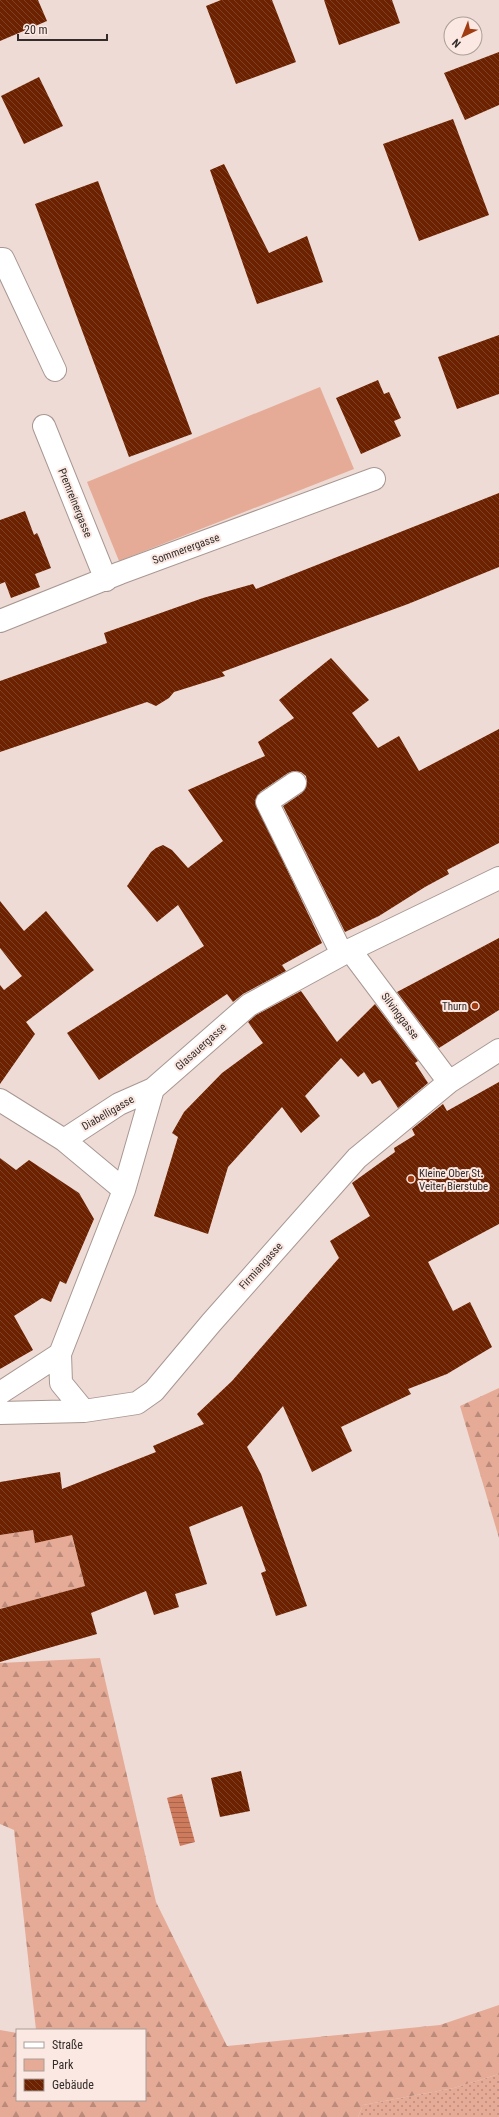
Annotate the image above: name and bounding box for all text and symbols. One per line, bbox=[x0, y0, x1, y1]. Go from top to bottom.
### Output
scale bar bbox=[18, 16, 107, 42]
north arrow bbox=[443, 16, 483, 56]
text: 20 m bbox=[24, 23, 48, 37]
text: N bbox=[449, 36, 463, 50]
street label: Premreinergasse bbox=[55, 467, 95, 539]
street label: Sommerergasse bbox=[151, 531, 221, 567]
street label: Silvinggasse bbox=[378, 990, 422, 1042]
place label: Thurn bbox=[442, 1000, 467, 1013]
marker: Thurn bbox=[470, 1001, 480, 1011]
street label: Glasauergasse bbox=[173, 1021, 229, 1073]
street label: Diabelligasse bbox=[80, 1093, 136, 1133]
place label: Kleine Ober St. Veiter Bierstube bbox=[419, 1167, 488, 1193]
marker: Kleine Ober St. Veiter Bierstube bbox=[406, 1174, 416, 1184]
street label: Firmiangasse bbox=[237, 1240, 285, 1292]
legend bbox=[16, 2029, 146, 2101]
text: Straße bbox=[52, 2038, 83, 2052]
text: Park bbox=[52, 2058, 74, 2072]
text: Gebäude bbox=[52, 2078, 94, 2092]

